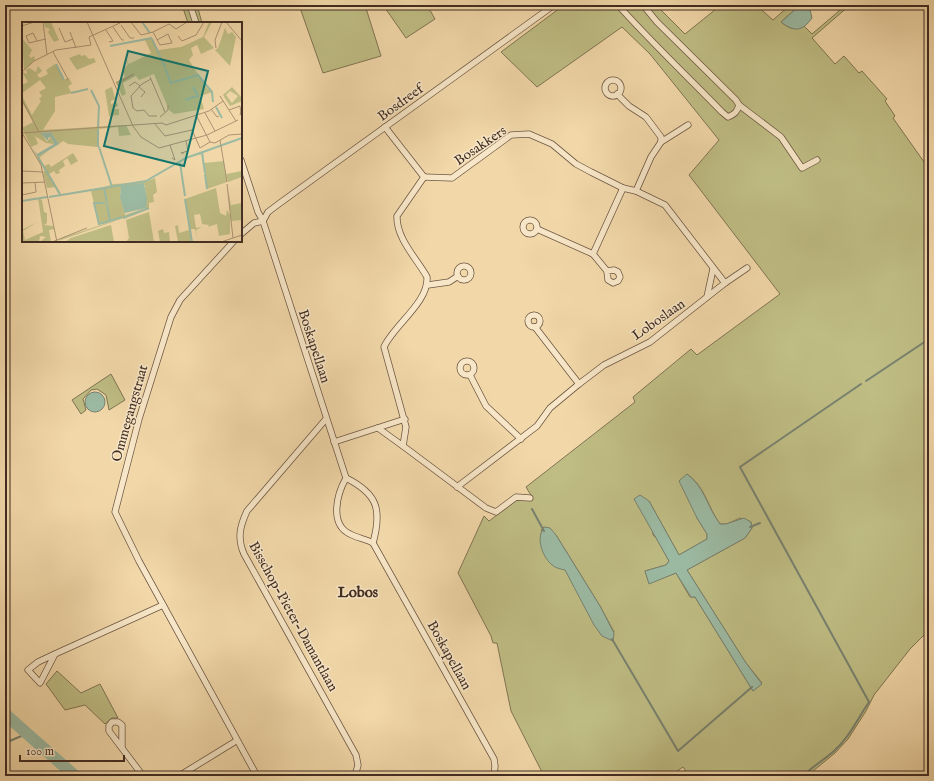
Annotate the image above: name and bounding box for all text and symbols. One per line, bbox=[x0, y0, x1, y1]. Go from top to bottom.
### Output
inset map bbox=[22, 22, 242, 242]
street label: Bosdreef bbox=[374, 78, 429, 125]
street label: Bosakkers bbox=[451, 122, 510, 170]
street label: Loboslaan bbox=[628, 295, 689, 345]
street label: Boskapellaan bbox=[294, 307, 335, 386]
street label: Ommegangstraat bbox=[108, 363, 152, 464]
street label: Bisschop-Pieter-Damantlaan bbox=[244, 538, 342, 695]
district label: Lobos bbox=[338, 583, 379, 602]
street label: Boskapellaan bbox=[423, 618, 476, 694]
scale bar bbox=[20, 737, 124, 763]
text: 100 m bbox=[26, 744, 54, 759]

